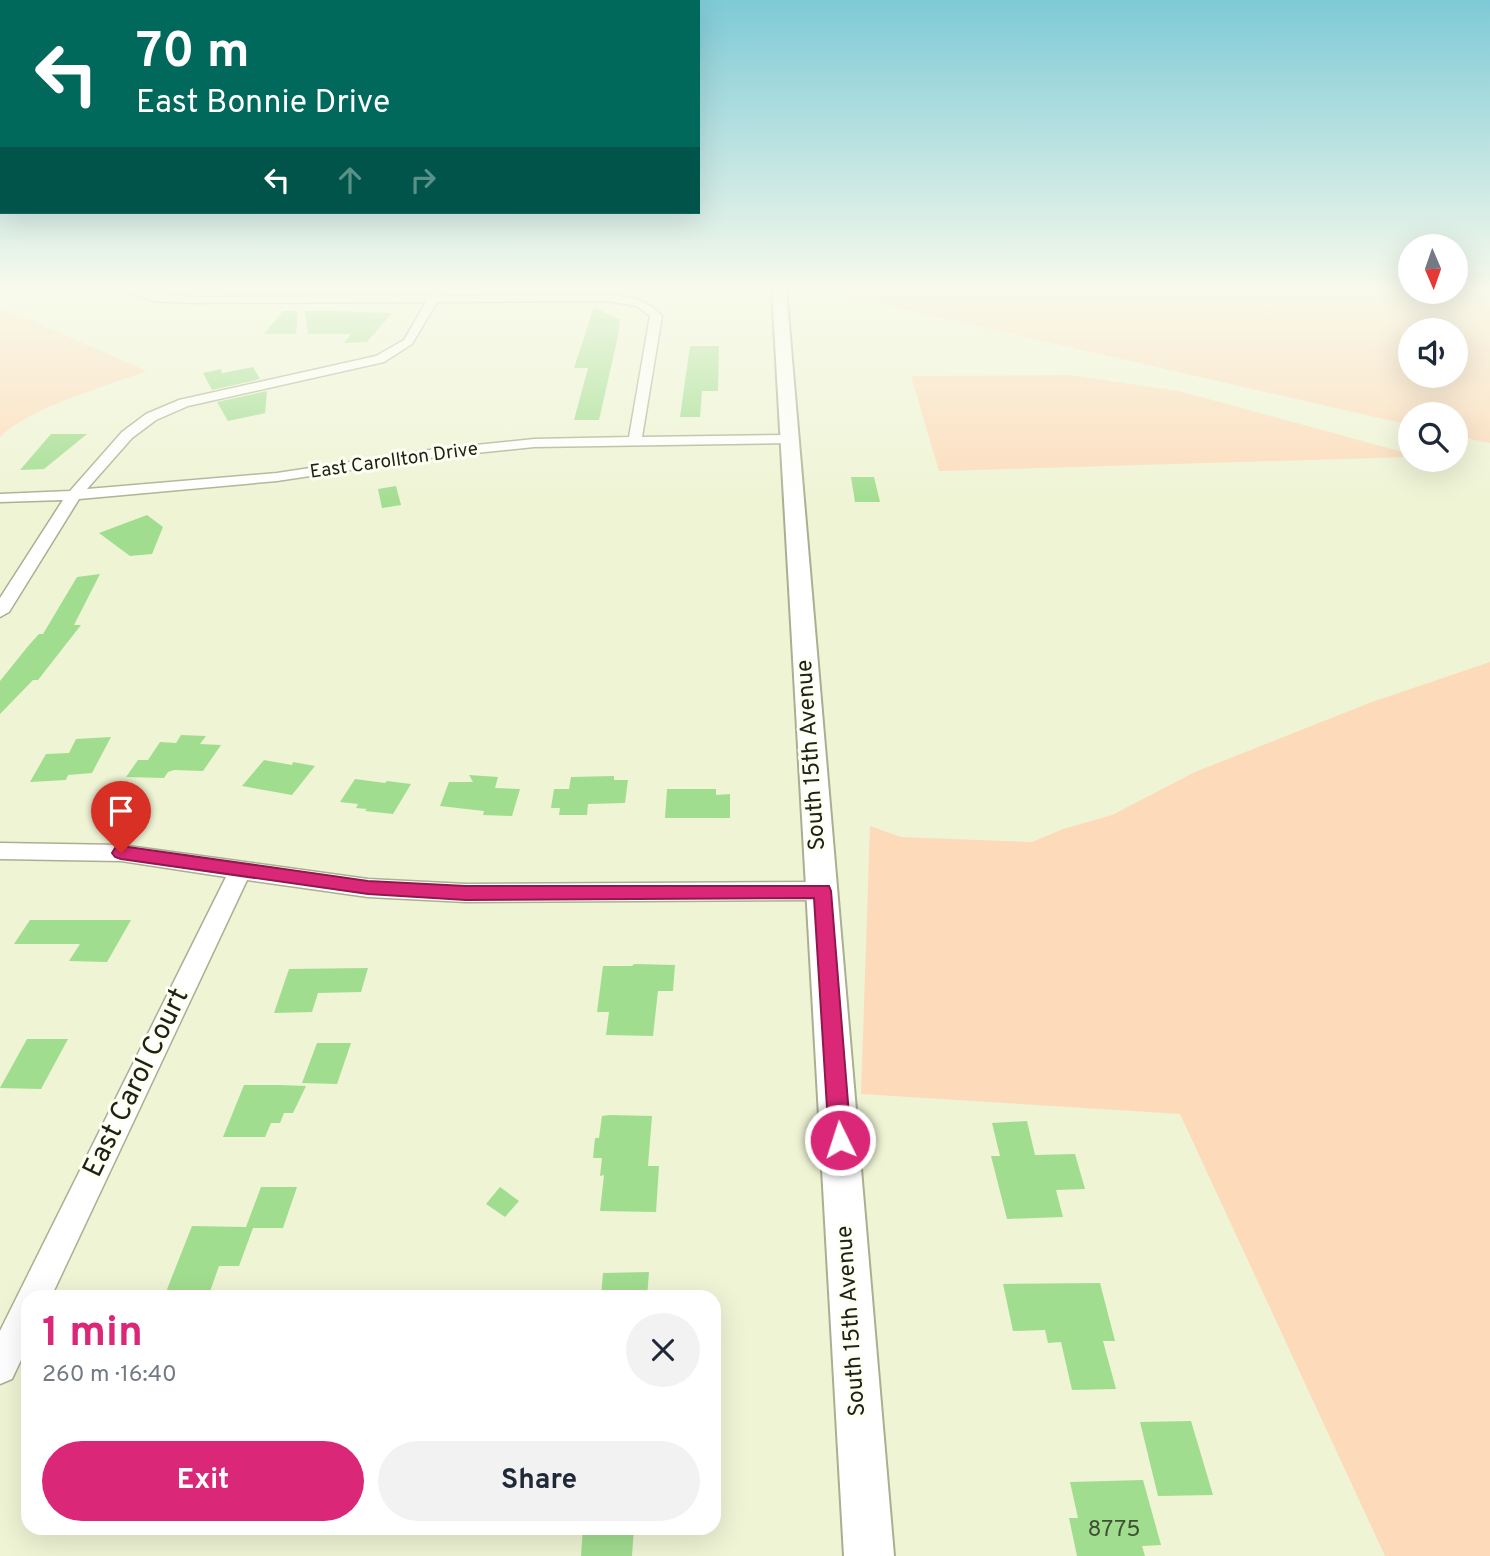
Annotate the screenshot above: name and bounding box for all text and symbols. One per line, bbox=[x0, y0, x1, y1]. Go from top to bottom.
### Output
text: 70 m bbox=[136, 23, 250, 85]
icon: left bbox=[21, 28, 112, 119]
text: East Bonnie Drive bbox=[136, 84, 390, 124]
icon: left bbox=[258, 161, 296, 199]
icon: ahead bbox=[331, 161, 369, 199]
icon: right bbox=[404, 161, 442, 199]
north arrow bbox=[1398, 234, 1468, 304]
map controls bbox=[1398, 234, 1468, 472]
button: sound bbox=[1398, 318, 1468, 388]
button: search bbox=[1398, 402, 1468, 472]
street label: East Carollton Drive bbox=[308, 437, 480, 485]
street label: South 15th Avenue bbox=[791, 659, 833, 851]
pin bbox=[91, 781, 151, 853]
icon: arrive bbox=[102, 792, 140, 830]
street label: East Carol Court bbox=[76, 983, 198, 1183]
position arrow bbox=[803, 1103, 877, 1177]
street label: South 15th Avenue bbox=[831, 1225, 873, 1417]
text: 1 min bbox=[42, 1308, 143, 1361]
button: close bbox=[626, 1313, 700, 1387]
text: 260 m · 16:40 bbox=[42, 1361, 177, 1390]
button: Exit bbox=[42, 1441, 364, 1521]
button: Share bbox=[378, 1441, 700, 1521]
house number: 8775 bbox=[1088, 1516, 1140, 1545]

